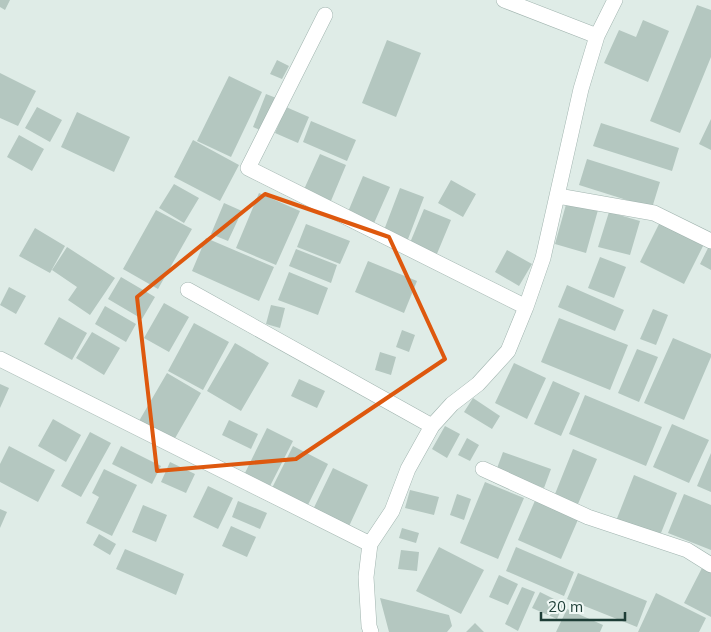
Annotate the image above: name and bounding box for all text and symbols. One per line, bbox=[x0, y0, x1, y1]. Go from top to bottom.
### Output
scale bar bbox=[541, 590, 625, 622]
text: 20 m bbox=[548, 597, 583, 616]

